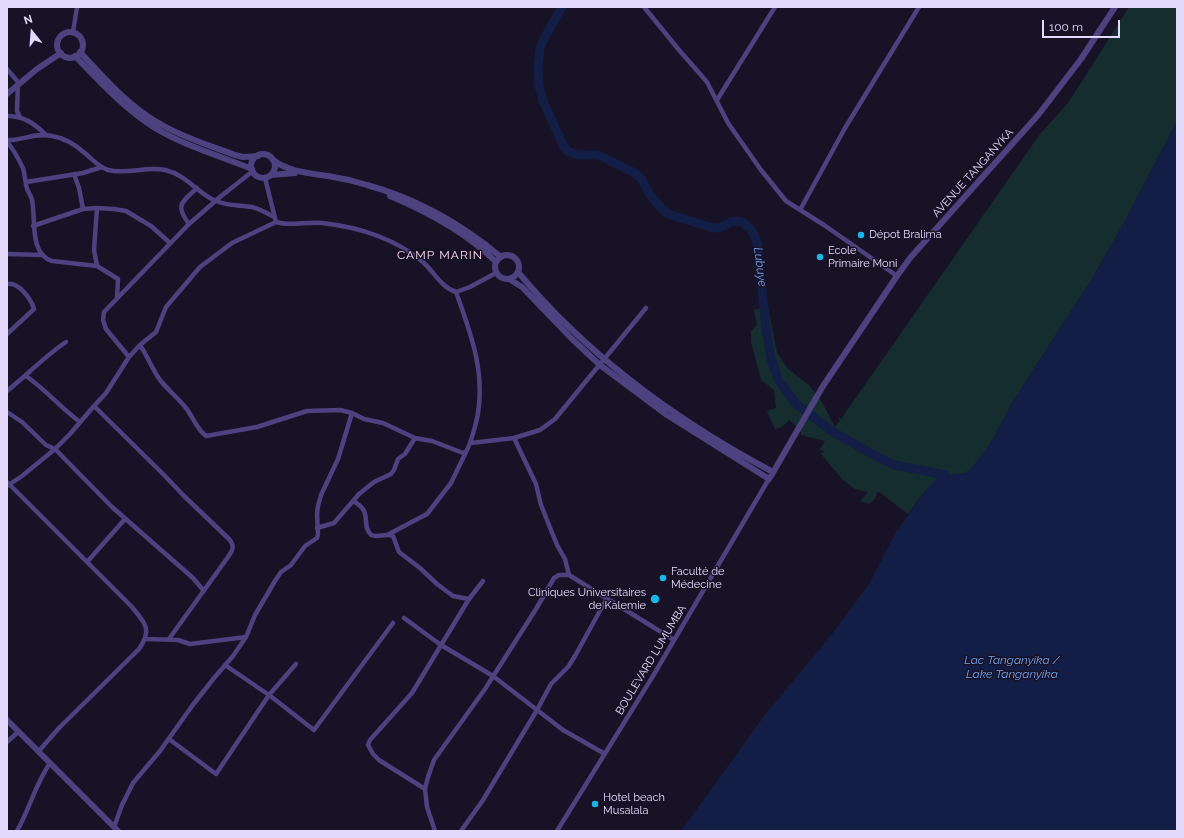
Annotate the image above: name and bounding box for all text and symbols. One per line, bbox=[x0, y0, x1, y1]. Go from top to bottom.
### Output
north arrow bbox=[12, 12, 52, 52]
scale bar bbox=[1044, 12, 1122, 38]
text: N bbox=[22, 13, 34, 27]
text: 100 m bbox=[1049, 20, 1083, 34]
street label: AVENUE TANGANYKA bbox=[930, 126, 1016, 220]
place label: Dépot Bralima bbox=[869, 228, 942, 242]
marker: Dépot Bralima bbox=[856, 230, 866, 240]
place label: Ecole Primaire Moni bbox=[828, 244, 897, 270]
water label: Lubuye bbox=[750, 247, 770, 287]
district label: CAMP MARIN bbox=[397, 248, 483, 262]
marker: Ecole Primaire Moni bbox=[815, 252, 825, 262]
place label: Faculté de Médecine bbox=[671, 565, 724, 591]
marker: Faculté de Médecine bbox=[658, 573, 668, 583]
place label: Cliniques Universitaires de Kalemie bbox=[528, 586, 646, 612]
marker: Cliniques Universitaires de Kalemie bbox=[649, 593, 661, 605]
street label: BOULEVARD LUMUMBA bbox=[613, 603, 689, 717]
water label: Lac Tanganyika / Lake Tanganyika bbox=[964, 653, 1060, 681]
place label: Hotel beach Musalala bbox=[603, 791, 665, 817]
marker: Hotel beach Musalala bbox=[590, 799, 600, 809]

